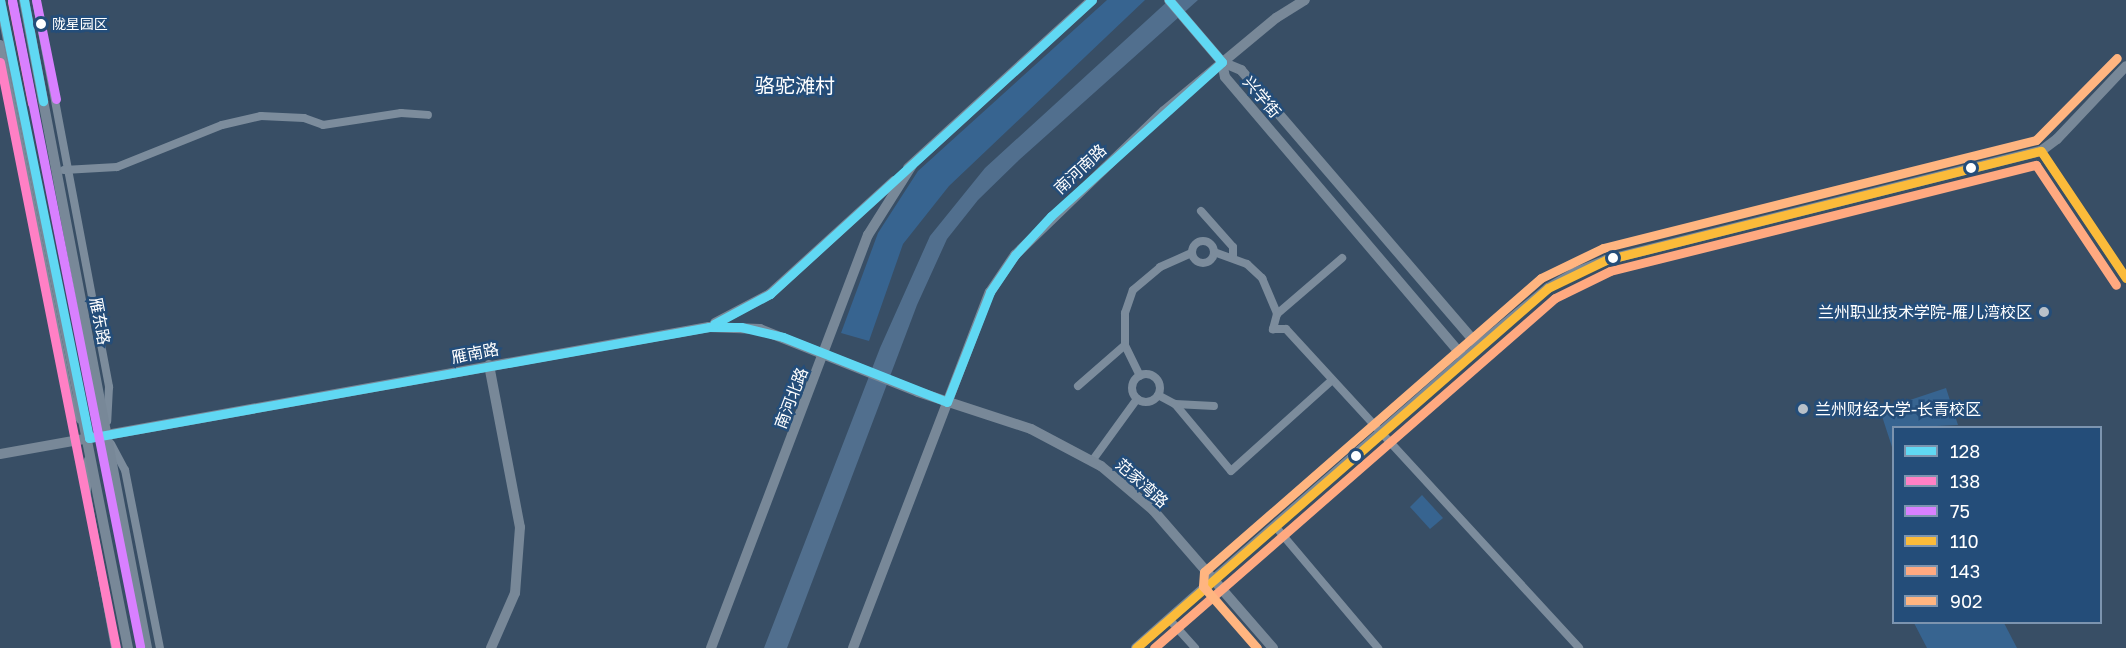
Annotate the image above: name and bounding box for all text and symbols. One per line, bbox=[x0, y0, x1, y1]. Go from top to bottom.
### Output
place label: 陇星园区 bbox=[52, 16, 108, 32]
marker: 陇星园区 bbox=[35, 18, 47, 30]
street label: 兴学街 bbox=[1239, 72, 1285, 122]
district label: 骆驼滩村 bbox=[755, 73, 835, 97]
street label: 南河南路 bbox=[1050, 140, 1110, 198]
unlabelled marker bbox=[1965, 162, 1977, 174]
unlabelled marker bbox=[1607, 252, 1619, 264]
street label: 雁东路 bbox=[86, 296, 114, 346]
place label: 兰州职业技术学院-雁儿湾校区 bbox=[1818, 302, 2032, 322]
marker: 兰州职业技术学院-雁儿湾校区 bbox=[2037, 305, 2051, 319]
street label: 雁南路 bbox=[450, 339, 500, 367]
street label: 南河北路 bbox=[771, 365, 811, 431]
place label: 兰州财经大学-长青校区 bbox=[1815, 399, 1981, 419]
marker: 兰州财经大学-长青校区 bbox=[1796, 402, 1810, 416]
legend bbox=[1892, 426, 2102, 624]
text: 128 bbox=[1950, 440, 1980, 462]
unlabelled marker bbox=[1350, 450, 1362, 462]
street label: 范家湾路 bbox=[1112, 454, 1172, 512]
text: 138 bbox=[1950, 470, 1980, 492]
text: 75 bbox=[1950, 500, 1970, 522]
text: 110 bbox=[1950, 530, 1979, 552]
text: 143 bbox=[1950, 560, 1980, 582]
text: 902 bbox=[1950, 590, 1983, 612]

